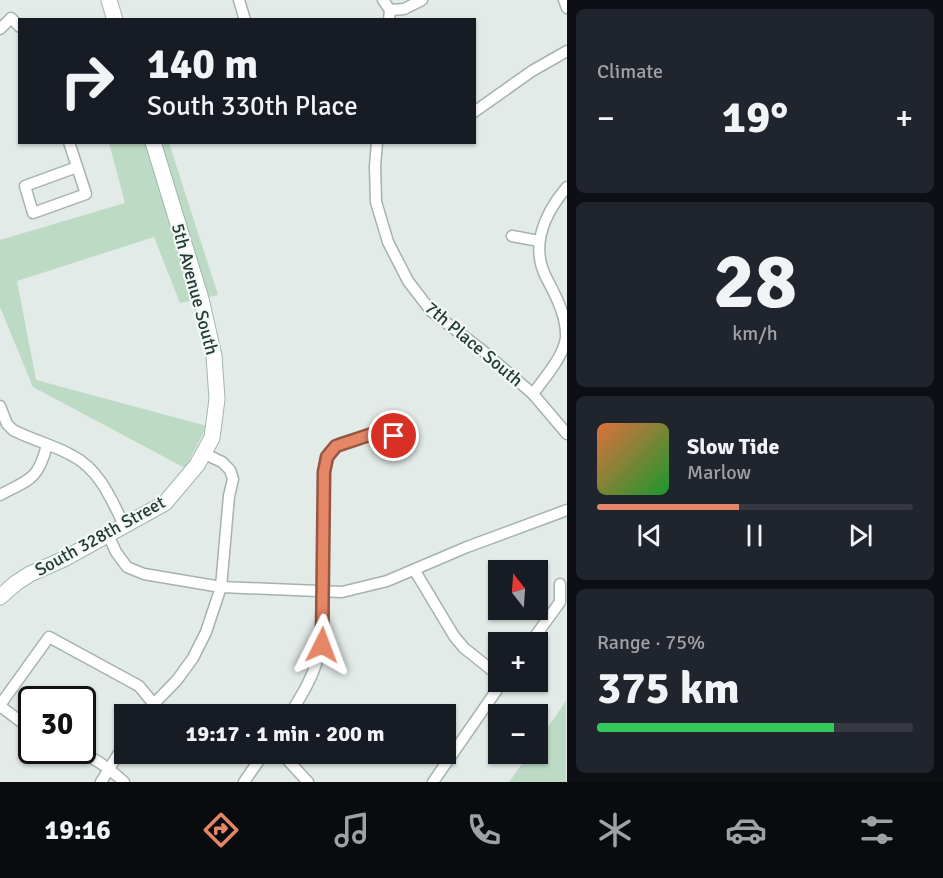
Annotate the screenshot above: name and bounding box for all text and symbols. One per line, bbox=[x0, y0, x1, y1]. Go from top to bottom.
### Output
text: 140 m bbox=[147, 39, 258, 90]
icon: right bbox=[48, 42, 126, 120]
text: Climate bbox=[597, 59, 663, 84]
text: South 330th Place bbox=[147, 90, 358, 123]
text: 19° bbox=[722, 90, 788, 145]
text: − bbox=[597, 98, 615, 139]
text: + bbox=[895, 98, 913, 139]
street label: 5th Avenue South bbox=[167, 221, 223, 357]
text: 28 bbox=[713, 234, 797, 330]
street label: 7th Place South bbox=[421, 297, 527, 391]
text: km/h bbox=[732, 321, 778, 346]
pin bbox=[368, 410, 419, 461]
icon: arrive bbox=[377, 419, 410, 452]
text: Slow Tide bbox=[687, 433, 779, 460]
text: Marlow bbox=[687, 460, 751, 485]
street label: South 328th Street bbox=[31, 491, 169, 581]
icon: previous bbox=[633, 519, 666, 552]
icon: pause bbox=[738, 519, 771, 552]
icon: next bbox=[844, 519, 877, 552]
north arrow bbox=[488, 560, 548, 620]
map controls bbox=[488, 560, 548, 764]
position arrow bbox=[290, 613, 354, 677]
text: Range · 75% bbox=[597, 630, 705, 655]
button: + bbox=[488, 632, 548, 692]
text: 375 km bbox=[597, 661, 740, 716]
speed limit sign: 30 bbox=[18, 686, 96, 764]
button: − bbox=[488, 704, 548, 764]
text: 19:17 · 1 min · 200 m bbox=[185, 720, 385, 747]
icon: directions bbox=[200, 809, 242, 851]
icon: music bbox=[331, 809, 373, 851]
icon: phone bbox=[463, 809, 505, 851]
icon: climate bbox=[594, 809, 636, 851]
icon: car bbox=[725, 809, 767, 851]
icon: filters bbox=[856, 809, 898, 851]
text: 19:16 bbox=[45, 814, 111, 847]

